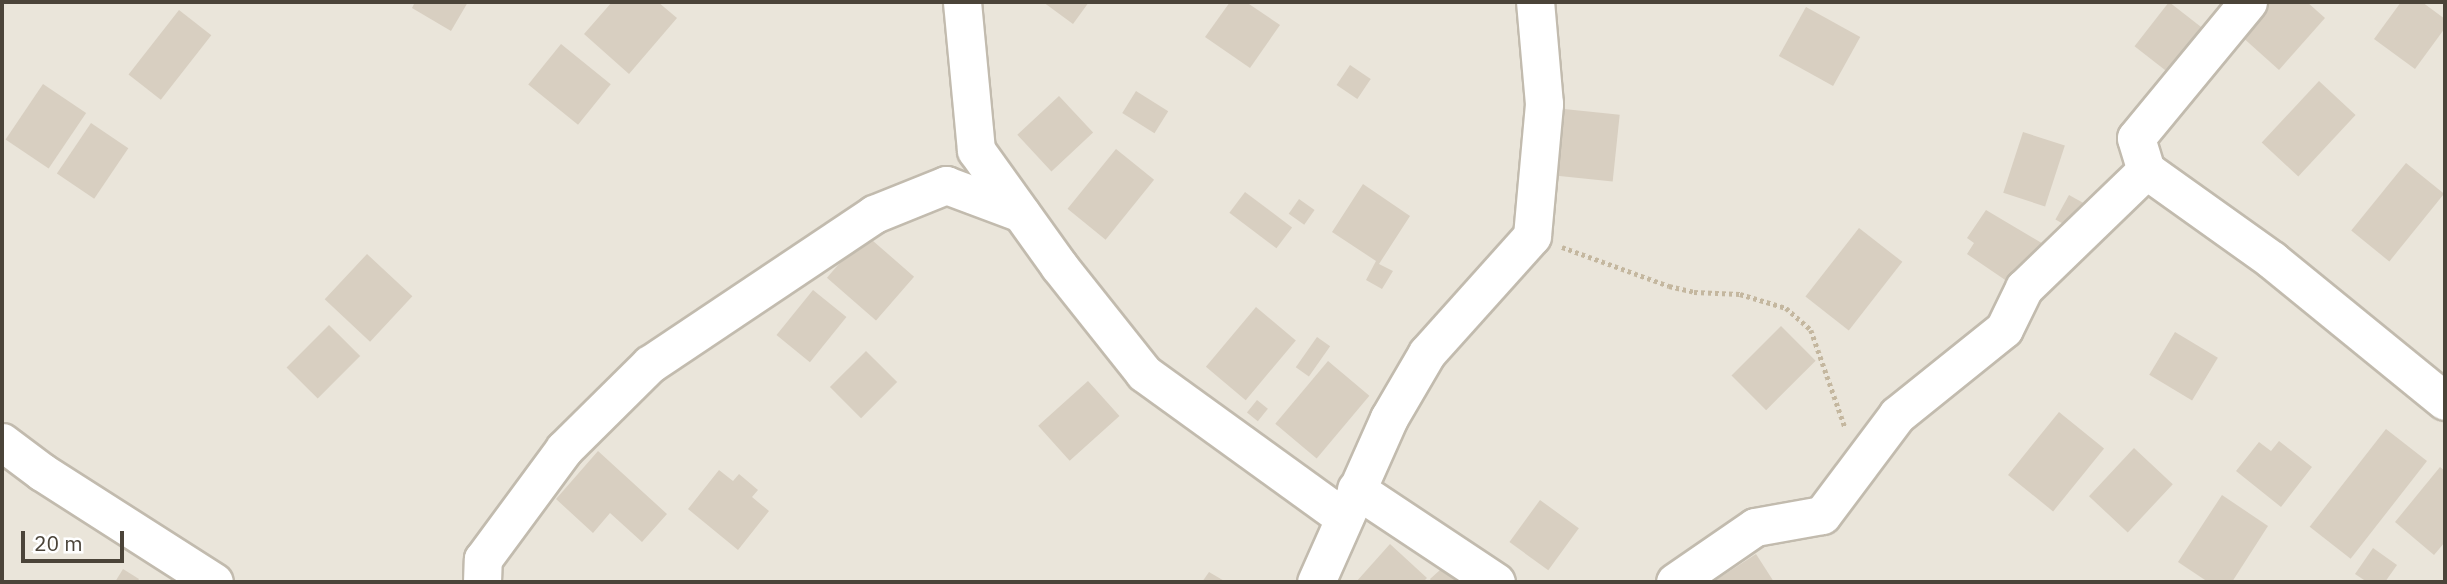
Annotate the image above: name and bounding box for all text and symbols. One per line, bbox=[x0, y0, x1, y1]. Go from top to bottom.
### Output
scale bar bbox=[24, 518, 128, 562]
text: 20 m bbox=[34, 529, 83, 557]

